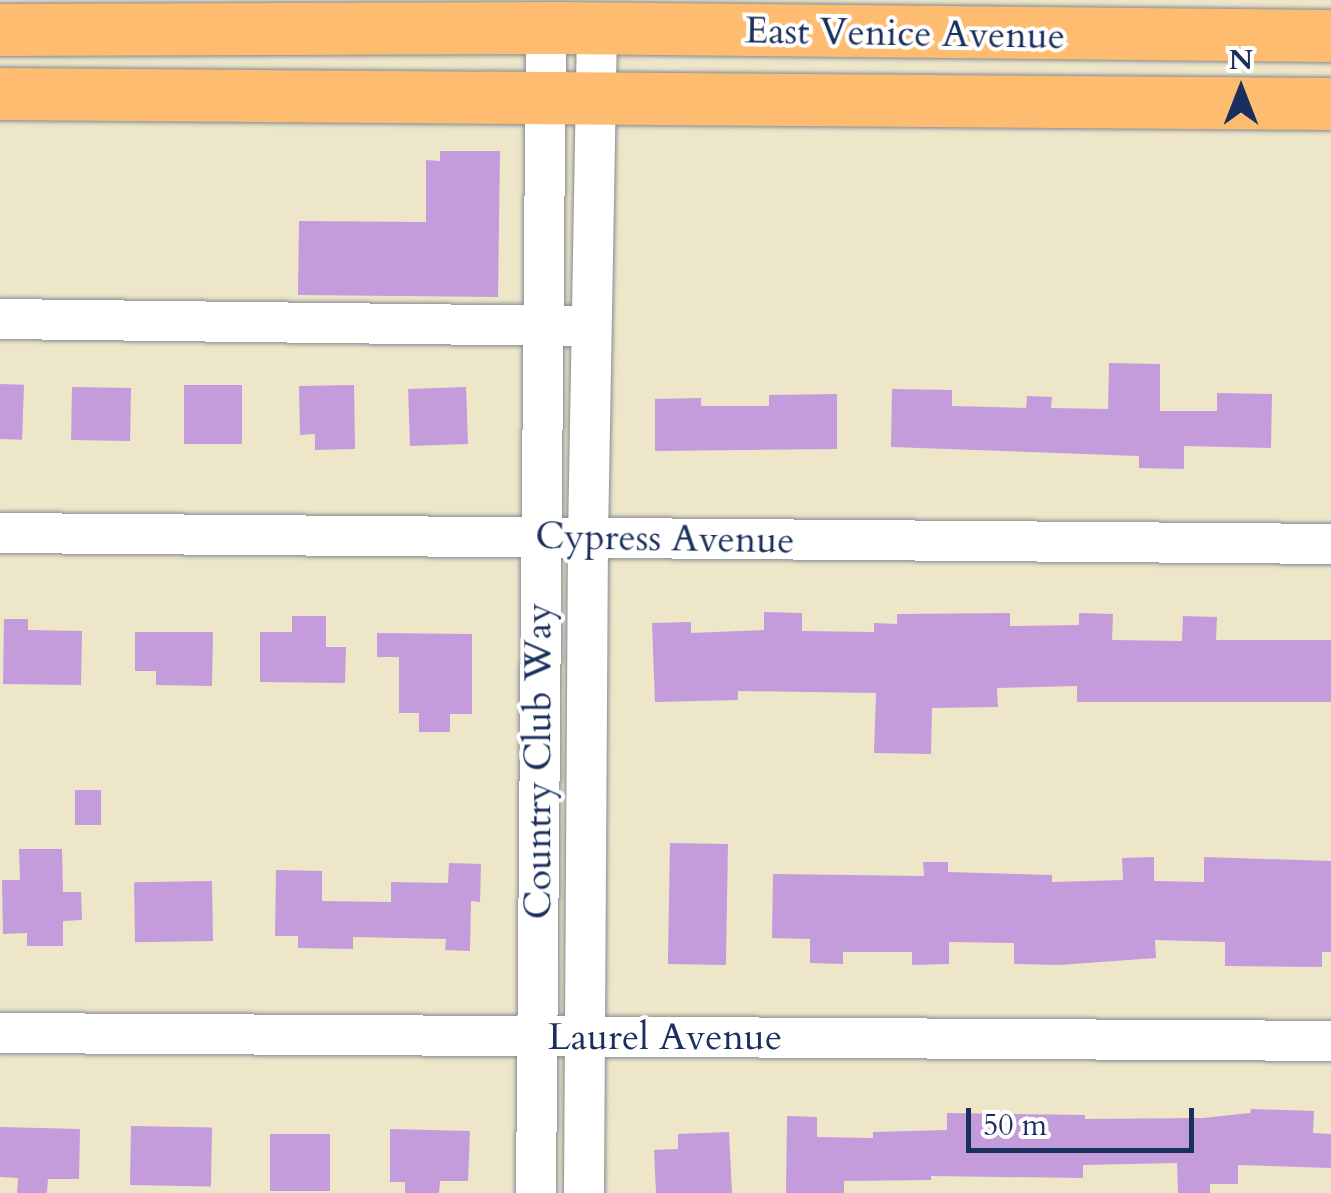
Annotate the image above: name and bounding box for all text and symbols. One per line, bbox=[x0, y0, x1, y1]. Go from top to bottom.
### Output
street label: East Venice Avenue bbox=[744, 8, 1066, 60]
north arrow bbox=[1191, 40, 1291, 140]
text: N bbox=[1229, 41, 1253, 79]
street label: Cypress Avenue bbox=[535, 514, 795, 564]
street label: Country Club Way bbox=[516, 603, 562, 919]
street label: Laurel Avenue bbox=[548, 1015, 782, 1061]
scale bar bbox=[971, 1088, 1198, 1150]
text: 50 m bbox=[983, 1105, 1047, 1146]

